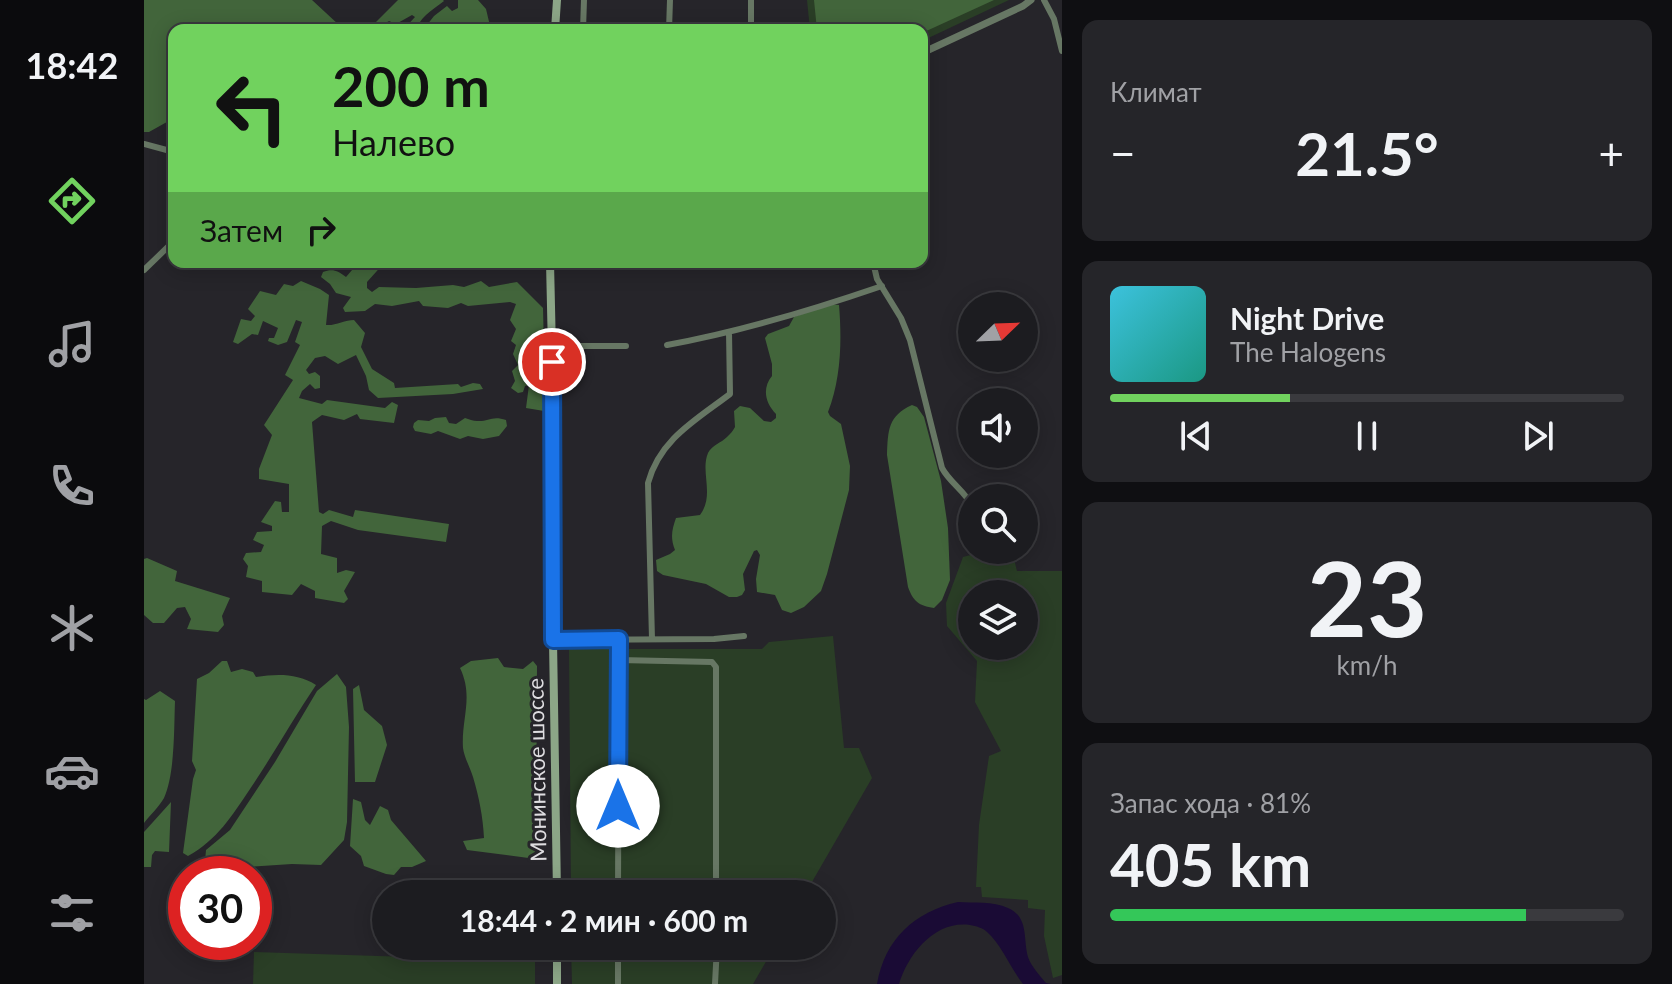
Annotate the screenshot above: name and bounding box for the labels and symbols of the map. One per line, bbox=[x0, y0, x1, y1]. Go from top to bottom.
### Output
north arrow bbox=[958, 292, 1038, 372]
pin bbox=[518, 328, 586, 396]
street label: Монинское шоссе bbox=[521, 678, 552, 862]
position arrow bbox=[576, 764, 660, 848]
speed limit sign: 30 bbox=[168, 856, 272, 960]

